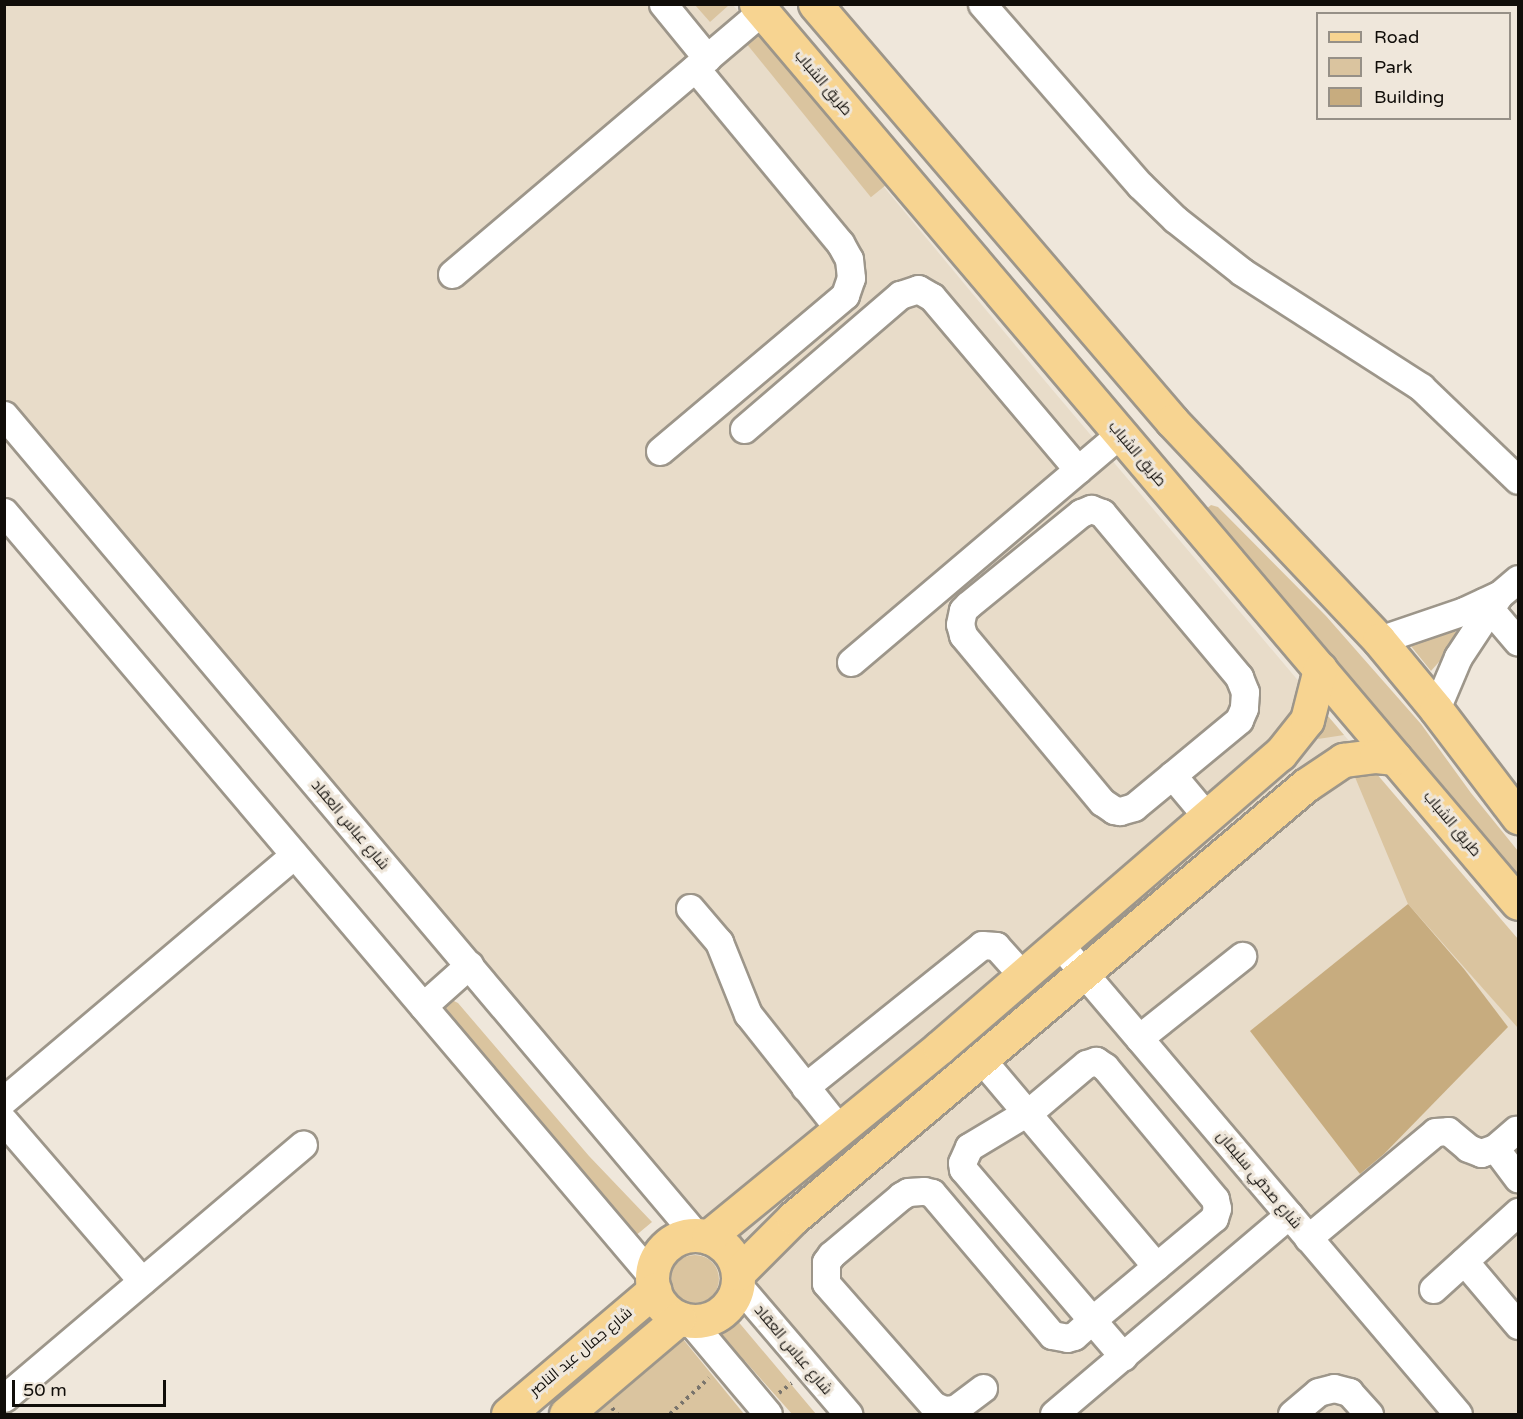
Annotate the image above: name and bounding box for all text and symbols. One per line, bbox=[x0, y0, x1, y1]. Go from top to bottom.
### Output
legend bbox=[1316, 12, 1511, 120]
text: Road bbox=[1374, 26, 1419, 48]
street label: طريق الشباب bbox=[790, 47, 856, 119]
text: Park bbox=[1374, 56, 1412, 78]
text: Building bbox=[1374, 86, 1444, 108]
street label: طريق الشباب bbox=[1104, 418, 1170, 490]
street label: شارع عباس العقاد bbox=[307, 776, 393, 874]
street label: طريق الشباب bbox=[1419, 788, 1485, 860]
street label: شارع صدقي سليمان bbox=[1213, 1127, 1305, 1233]
street label: شارع عباس العقاد bbox=[750, 1301, 836, 1399]
street label: شارع جمال عبد الناصر bbox=[526, 1304, 636, 1400]
scale bar bbox=[15, 1368, 170, 1406]
text: 50 m bbox=[23, 1379, 67, 1401]

